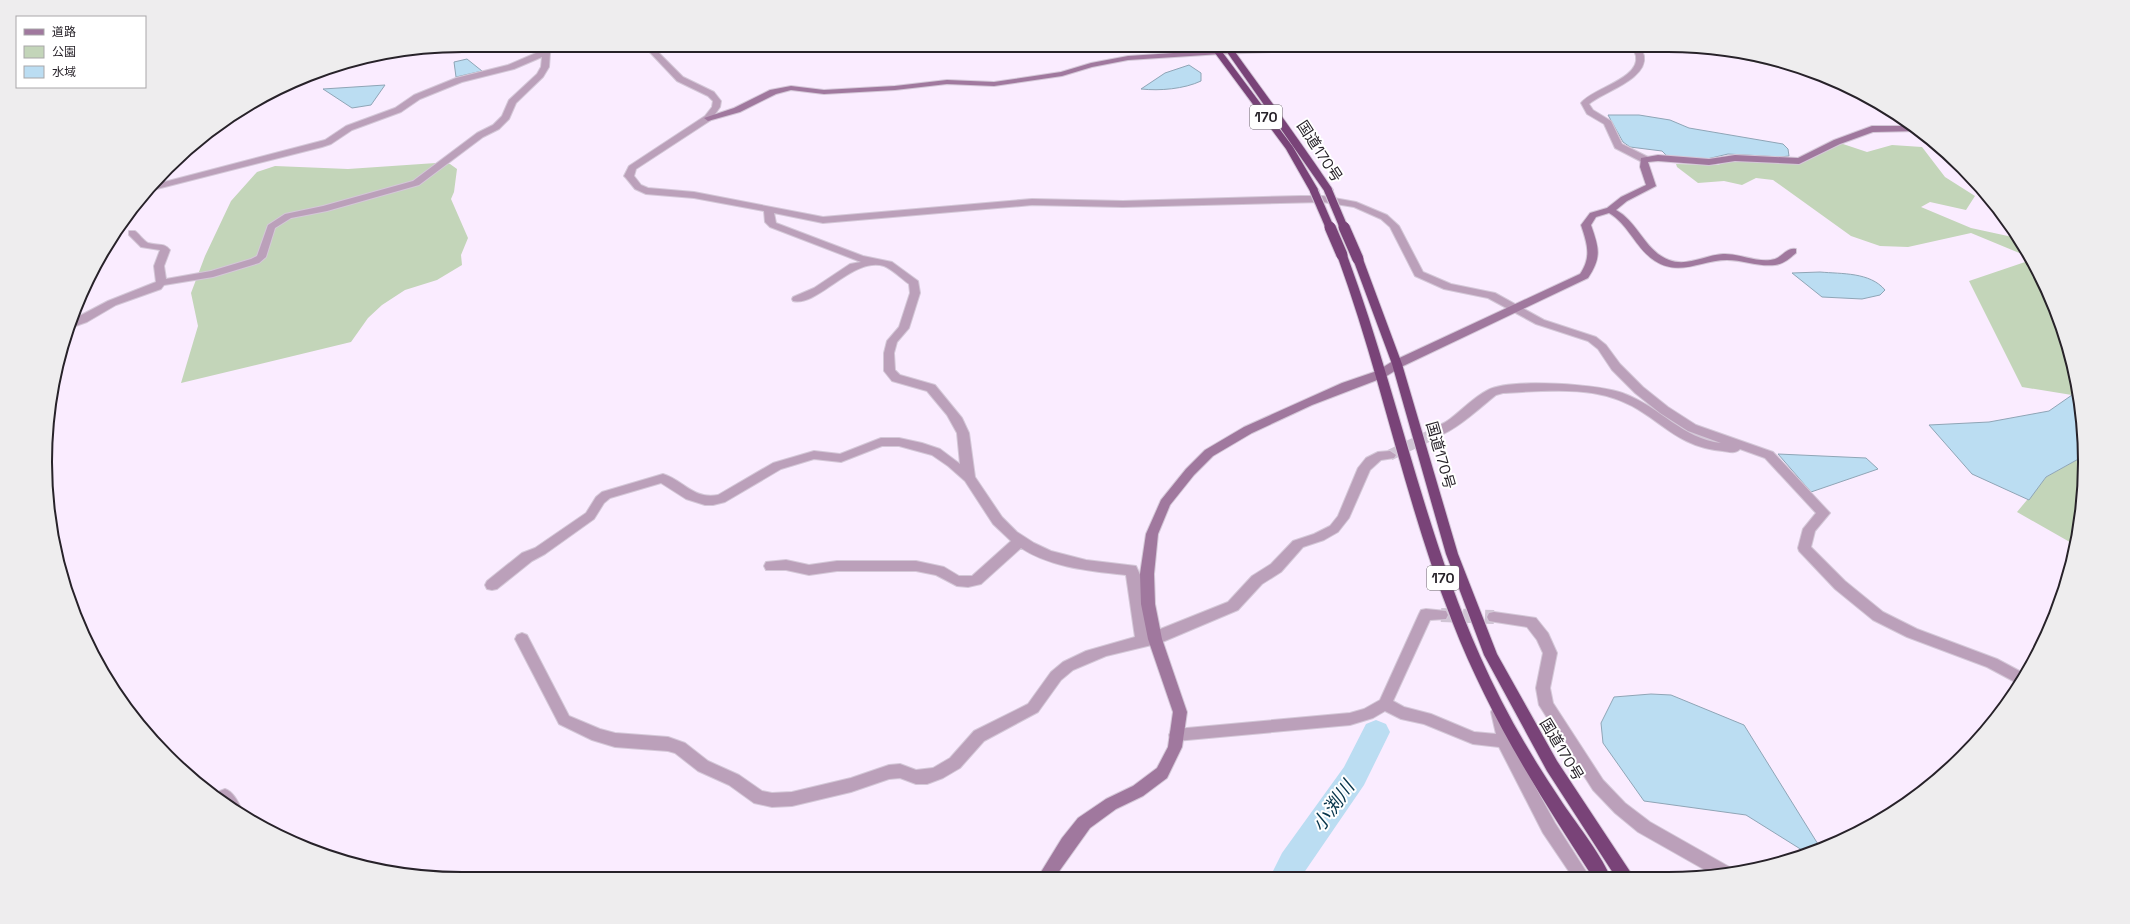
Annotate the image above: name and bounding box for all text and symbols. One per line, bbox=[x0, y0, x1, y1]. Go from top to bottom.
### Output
legend bbox=[16, 16, 146, 88]
text: 道路 bbox=[52, 24, 76, 40]
text: 公園 bbox=[52, 44, 76, 60]
text: 水域 bbox=[52, 64, 76, 80]
road number: 170 bbox=[1250, 105, 1282, 129]
street label: 国道170号 bbox=[1293, 117, 1347, 185]
street label: 国道170号 bbox=[1422, 419, 1460, 491]
road number: 170 bbox=[1427, 566, 1459, 590]
street label: 国道170号 bbox=[1536, 714, 1588, 784]
water label: 小渕川 bbox=[1306, 774, 1361, 836]

